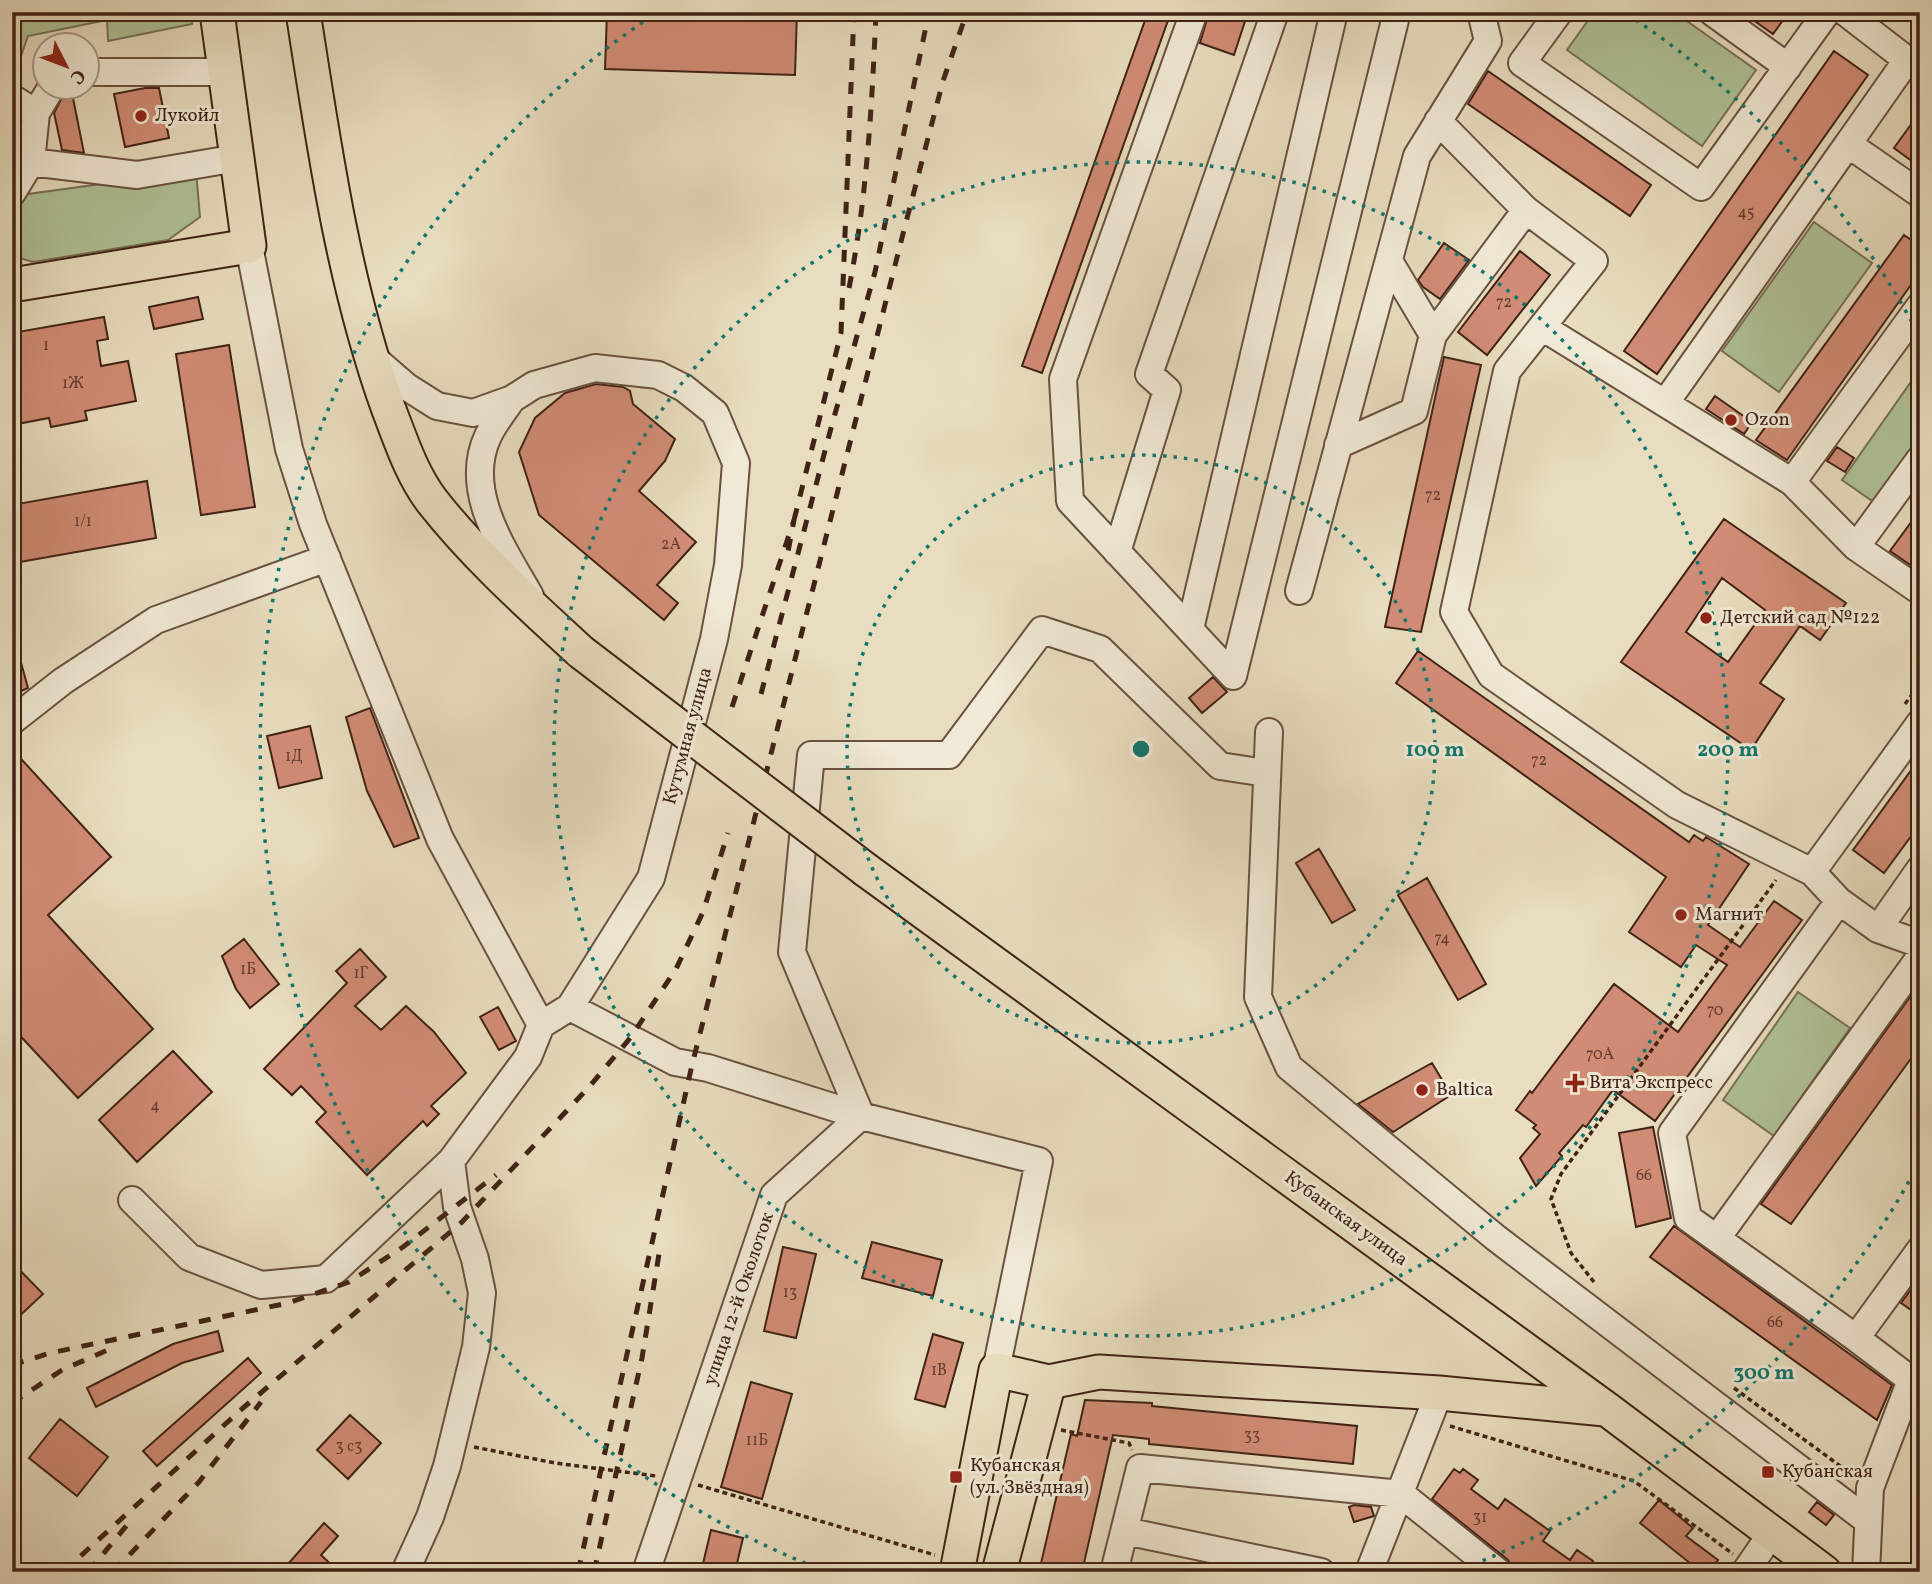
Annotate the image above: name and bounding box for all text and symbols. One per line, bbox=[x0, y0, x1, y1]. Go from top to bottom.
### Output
north arrow bbox=[32, 32, 102, 102]
text: С bbox=[63, 63, 91, 89]
place label: Лукойл bbox=[155, 103, 219, 129]
marker: Лукойл bbox=[133, 108, 149, 124]
house number: 45 bbox=[1738, 202, 1754, 224]
house number: 72 bbox=[1496, 292, 1512, 314]
house number: 1 bbox=[43, 335, 49, 357]
house number: 1Ж bbox=[62, 373, 84, 395]
place label: Ozon bbox=[1745, 407, 1790, 433]
marker: Ozon bbox=[1723, 412, 1739, 428]
house number: 72 bbox=[1425, 485, 1441, 507]
house number: 1/1 bbox=[74, 511, 92, 533]
house number: 2А bbox=[661, 534, 681, 556]
place label: Детский сад №122 bbox=[1720, 605, 1880, 631]
marker: Детский сад №122 bbox=[1698, 610, 1714, 626]
street label: Кутумная улица bbox=[657, 664, 719, 808]
text: 100 m bbox=[1405, 736, 1465, 765]
text: 200 m bbox=[1697, 736, 1759, 765]
centre of rings bbox=[1129, 737, 1153, 761]
house number: 1Д bbox=[285, 746, 303, 768]
house number: 72 bbox=[1531, 750, 1547, 772]
place label: Магнит bbox=[1695, 902, 1763, 928]
marker: Магнит bbox=[1673, 907, 1689, 923]
house number: 74 bbox=[1434, 928, 1450, 950]
house number: 1Б bbox=[240, 959, 256, 981]
house number: 1Г bbox=[353, 963, 369, 985]
house number: 70 bbox=[1707, 1000, 1723, 1022]
house number: 70А bbox=[1586, 1044, 1614, 1066]
place label: Вита Экспресс bbox=[1589, 1070, 1713, 1096]
marker: Вита Экспресс bbox=[1567, 1075, 1583, 1091]
place label: Baltica bbox=[1436, 1077, 1493, 1103]
marker: Baltica bbox=[1414, 1082, 1430, 1098]
house number: 4 bbox=[150, 1095, 160, 1117]
street label: Кубанская улица bbox=[1279, 1165, 1413, 1273]
house number: 66 bbox=[1636, 1165, 1652, 1187]
street label: улица 12-й Околоток bbox=[697, 1209, 781, 1389]
house number: 13 bbox=[783, 1282, 797, 1304]
house number: 66 bbox=[1767, 1312, 1783, 1334]
text: 300 m bbox=[1734, 1359, 1794, 1388]
house number: 1В bbox=[931, 1360, 947, 1382]
house number: 33 bbox=[1244, 1425, 1260, 1447]
house number: 11Б bbox=[746, 1430, 768, 1452]
house number: 3 с3 bbox=[336, 1436, 362, 1458]
place label: Кубанская (ул. Звёздная) bbox=[970, 1453, 1089, 1501]
place label: Кубанская bbox=[1782, 1459, 1873, 1485]
marker: Кубанская bbox=[1760, 1464, 1776, 1480]
marker: Кубанская (ул. Звёздная) bbox=[948, 1469, 964, 1485]
house number: 31 bbox=[1473, 1507, 1487, 1529]

